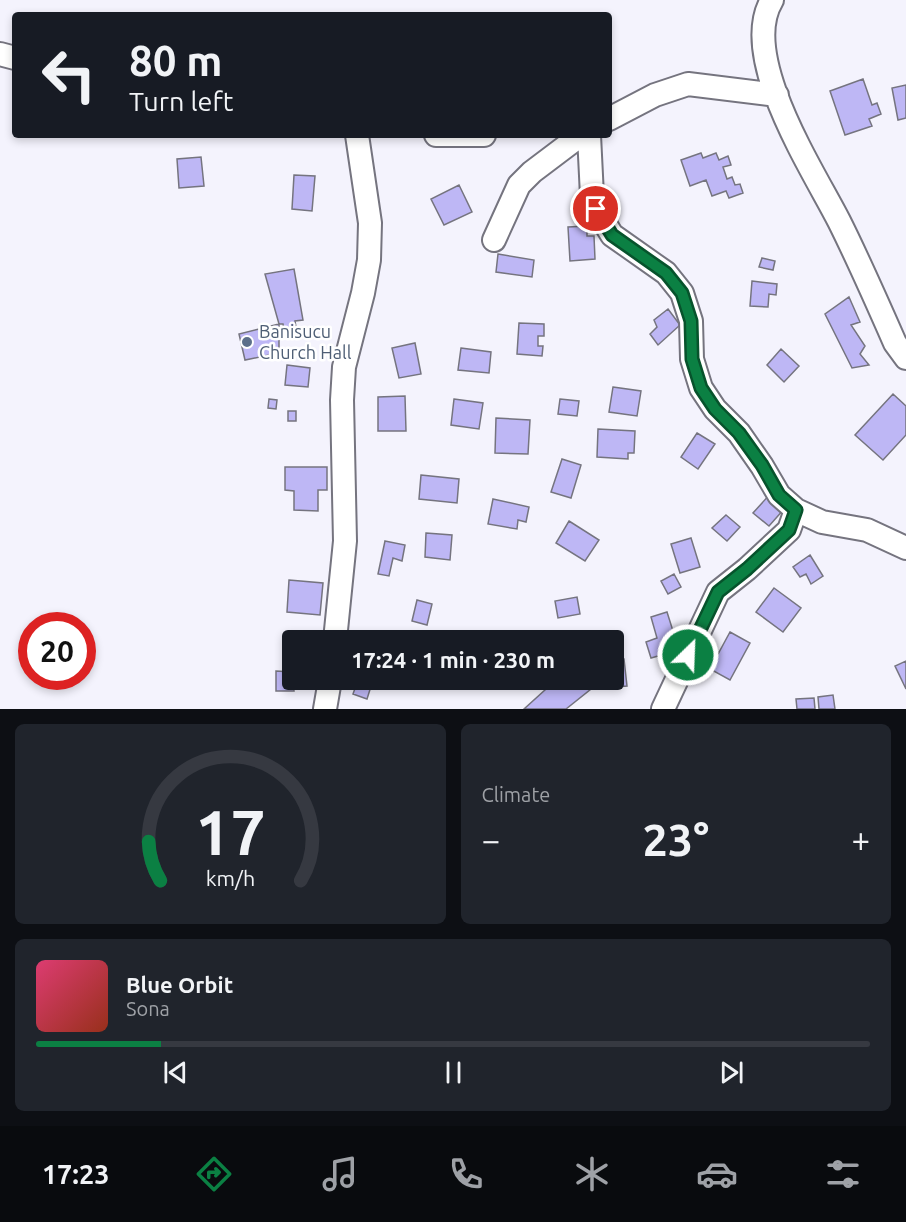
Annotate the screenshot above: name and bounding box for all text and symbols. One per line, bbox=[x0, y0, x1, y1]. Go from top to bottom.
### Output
icon: left bbox=[30, 36, 108, 114]
text: 80 m bbox=[129, 37, 223, 84]
text: Turn left bbox=[129, 86, 233, 116]
pin bbox=[570, 183, 621, 234]
icon: arrive bbox=[579, 192, 612, 225]
place label: Banisucu Church Hall bbox=[259, 321, 352, 362]
marker: Banisucu Church Hall bbox=[240, 335, 254, 349]
speed limit sign: 20 bbox=[18, 612, 96, 690]
position arrow bbox=[656, 623, 720, 687]
text: 17:24 · 1 min · 230 m bbox=[351, 647, 555, 672]
text: Climate bbox=[482, 783, 550, 806]
text: 17 bbox=[195, 797, 265, 867]
text: 23° bbox=[642, 814, 709, 865]
text: − bbox=[482, 821, 500, 858]
text: + bbox=[851, 821, 870, 858]
text: km/h bbox=[205, 866, 255, 890]
text: Blue Orbit bbox=[126, 972, 233, 997]
text: Sona bbox=[126, 997, 170, 1020]
icon: previous bbox=[159, 1056, 192, 1089]
icon: pause bbox=[437, 1056, 470, 1089]
icon: next bbox=[715, 1056, 748, 1089]
icon: directions bbox=[193, 1153, 235, 1195]
icon: music bbox=[319, 1153, 361, 1195]
icon: phone bbox=[445, 1153, 487, 1195]
icon: climate bbox=[571, 1153, 613, 1195]
icon: car bbox=[696, 1153, 738, 1195]
icon: filters bbox=[822, 1153, 864, 1195]
text: 17:23 bbox=[42, 1159, 109, 1189]

